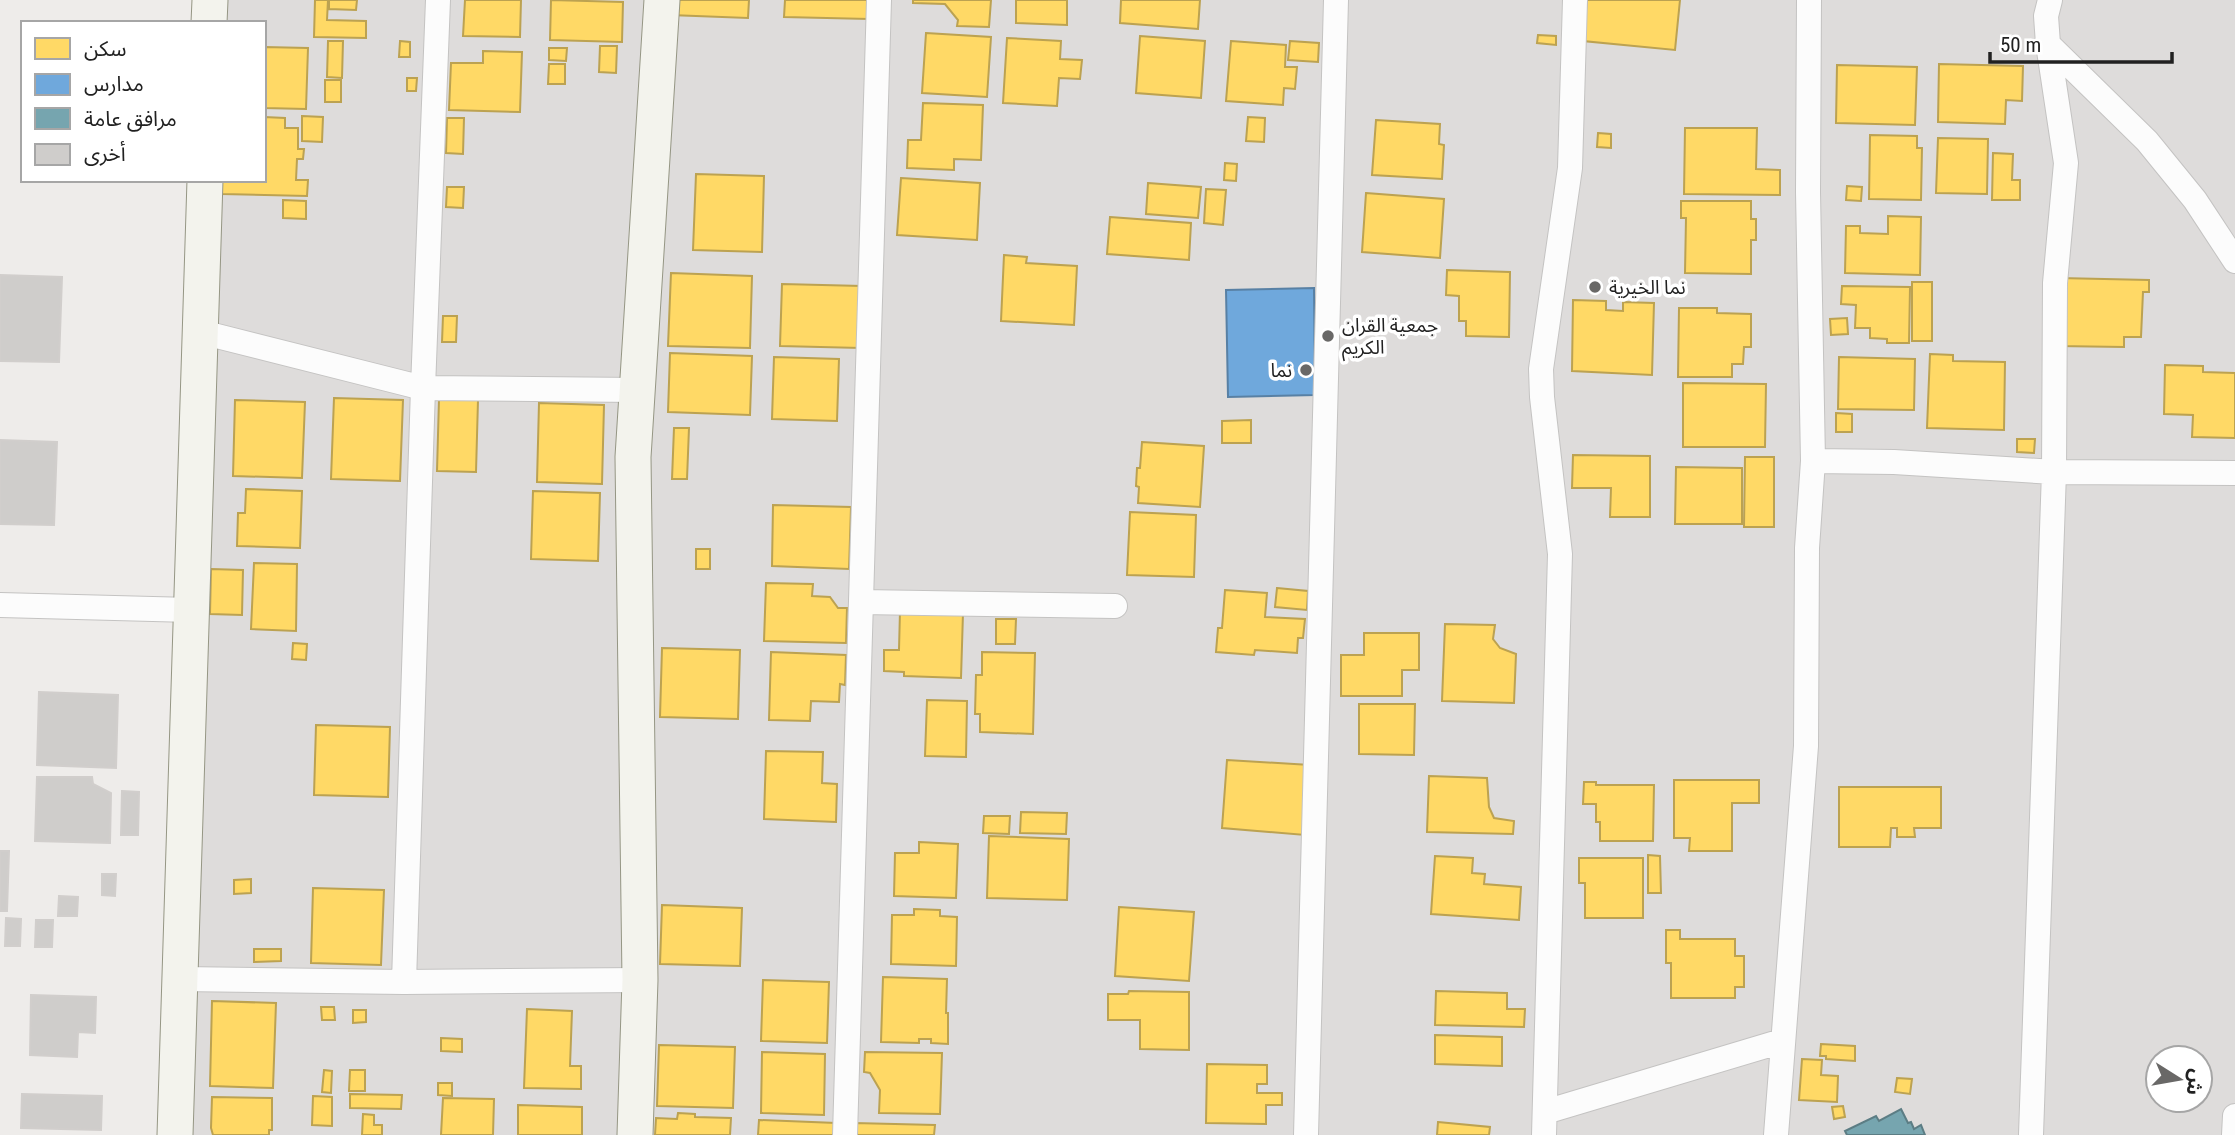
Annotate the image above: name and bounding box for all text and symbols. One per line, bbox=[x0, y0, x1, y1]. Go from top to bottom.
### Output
legend bbox=[21, 21, 266, 182]
scale bar bbox=[1990, 21, 2172, 65]
text: 50 m bbox=[2000, 33, 2041, 57]
text: سكن bbox=[84, 37, 126, 61]
text: مدارس bbox=[84, 72, 144, 96]
text: مرافق عامة bbox=[84, 107, 177, 132]
text: أخرى bbox=[84, 141, 126, 166]
place label: نما الخيرية bbox=[1609, 276, 1686, 299]
marker: نما الخيرية bbox=[1587, 279, 1603, 295]
place label: جمعية القران الكريم bbox=[1342, 314, 1438, 362]
marker: جمعية القران الكريم bbox=[1320, 328, 1336, 344]
place label: نما bbox=[1270, 359, 1292, 382]
marker: نما bbox=[1298, 362, 1314, 378]
north arrow bbox=[2144, 1044, 2214, 1114]
text: ش bbox=[2181, 1067, 2209, 1097]

